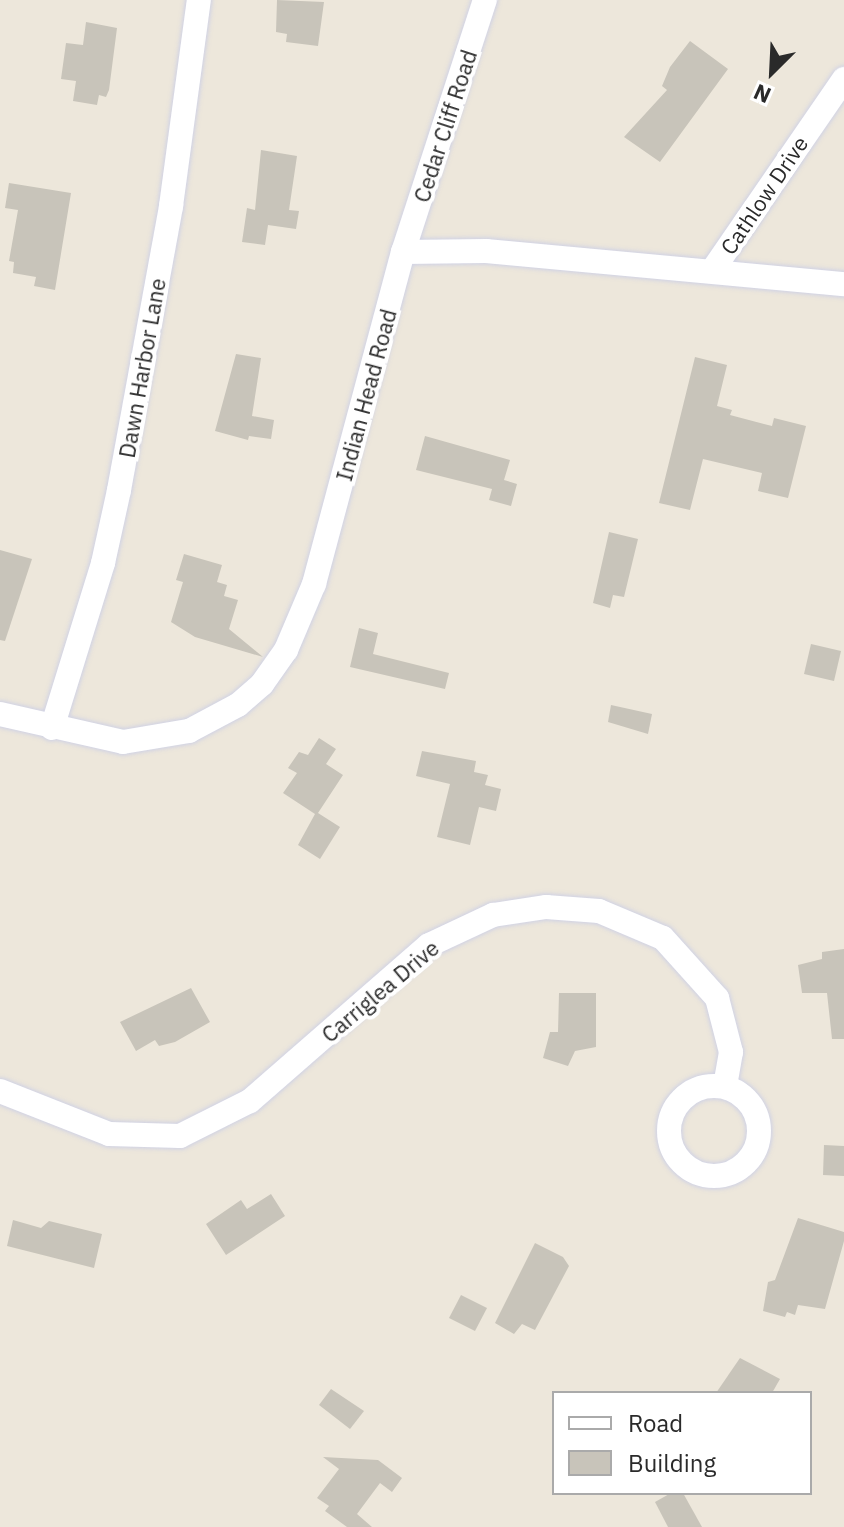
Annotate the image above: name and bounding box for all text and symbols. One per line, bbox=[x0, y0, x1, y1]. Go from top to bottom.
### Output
north arrow bbox=[732, 32, 812, 112]
street label: Cedar Cliff Road bbox=[408, 46, 482, 206]
text: N bbox=[749, 78, 775, 111]
street label: Cathlow Drive bbox=[715, 131, 813, 259]
street label: Dawn Harbor Lane bbox=[113, 276, 171, 460]
street label: Indian Head Road bbox=[330, 306, 402, 484]
street label: Carriglea Drive bbox=[316, 934, 444, 1048]
legend bbox=[552, 1391, 812, 1495]
text: Road bbox=[628, 1407, 683, 1439]
text: Building bbox=[628, 1447, 716, 1479]

